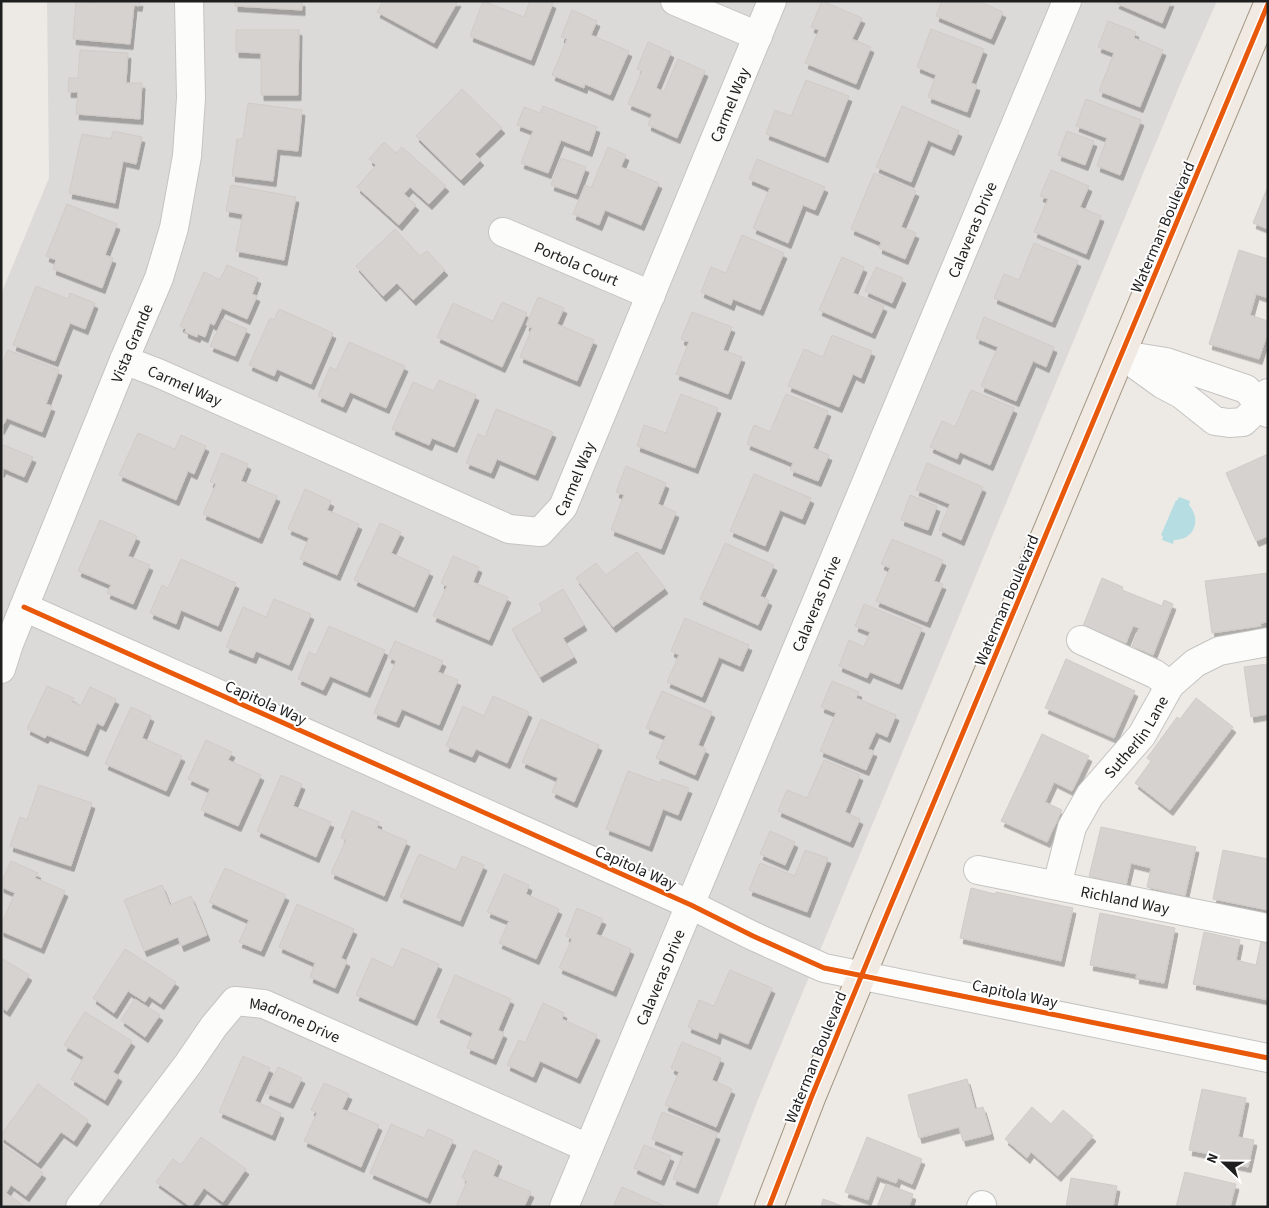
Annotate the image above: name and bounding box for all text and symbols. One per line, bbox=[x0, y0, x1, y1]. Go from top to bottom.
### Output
street label: Carmel Way bbox=[705, 64, 756, 146]
street label: Waterman Boulevard bbox=[1125, 158, 1200, 296]
street label: Calaveras Drive bbox=[943, 178, 1003, 282]
street label: Portola Court bbox=[531, 237, 622, 292]
street label: Vista Grande bbox=[106, 301, 159, 386]
street label: Carmel Way bbox=[144, 360, 226, 412]
street label: Carmel Way bbox=[549, 438, 601, 522]
street label: Waterman Boulevard bbox=[969, 531, 1044, 669]
street label: Calaveras Drive bbox=[787, 552, 847, 655]
street label: Capitola Way bbox=[221, 675, 310, 731]
street label: Sutherlin Lane bbox=[1099, 692, 1174, 783]
street label: Capitola Way bbox=[591, 840, 680, 896]
street label: Richland Way bbox=[1079, 881, 1172, 920]
street label: Calaveras Drive bbox=[631, 926, 691, 1029]
street label: Capitola Way bbox=[970, 974, 1060, 1014]
street label: Waterman Boulevard bbox=[779, 988, 852, 1127]
street label: Madrone Drive bbox=[248, 993, 344, 1049]
north arrow bbox=[1199, 1138, 1249, 1188]
text: N bbox=[1202, 1150, 1224, 1167]

